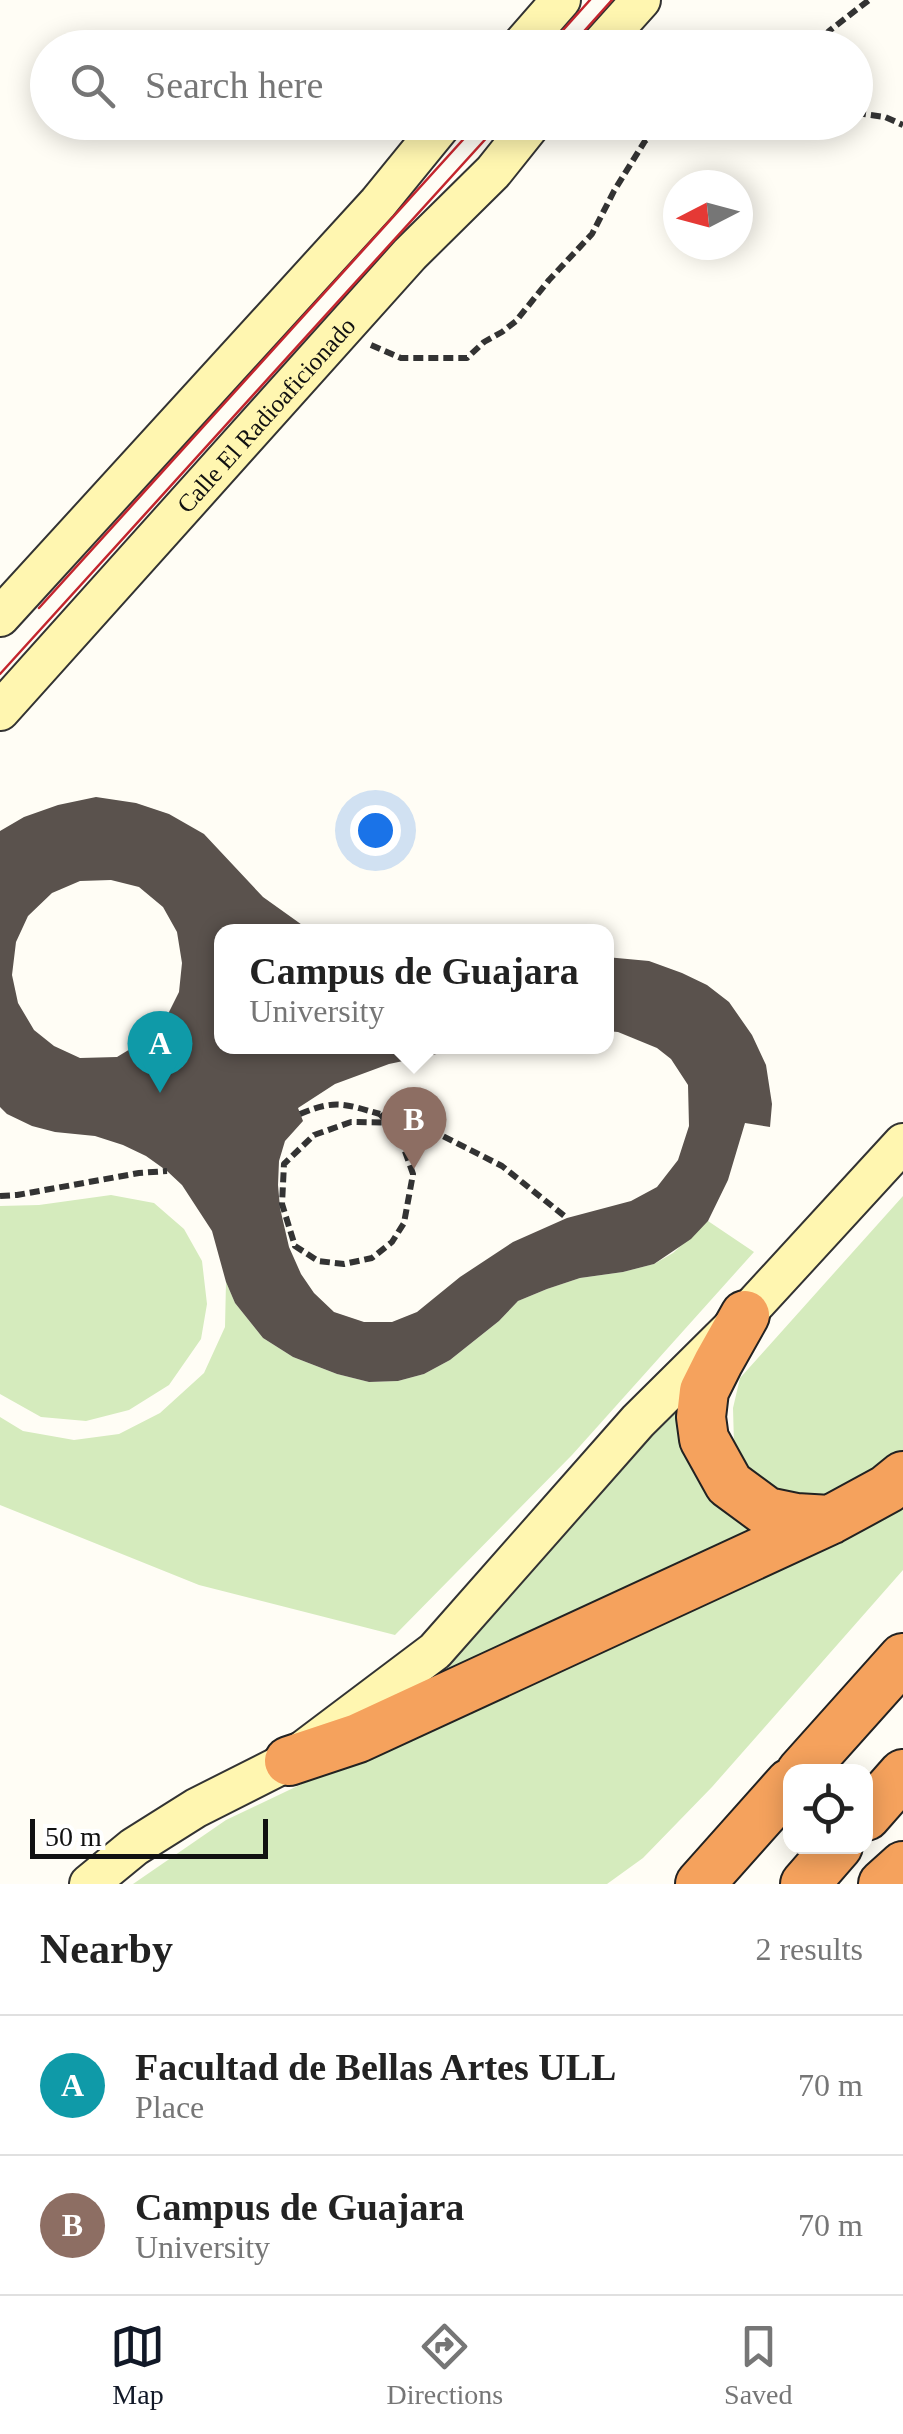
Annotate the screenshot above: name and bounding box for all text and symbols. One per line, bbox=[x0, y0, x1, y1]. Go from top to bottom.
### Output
search box bbox=[30, 30, 873, 140]
icon: search bbox=[65, 58, 120, 113]
text: Search here bbox=[145, 64, 323, 106]
north arrow bbox=[663, 170, 753, 260]
street label: Calle El Radioaficionado bbox=[172, 312, 361, 518]
your location bbox=[350, 805, 401, 856]
popup bbox=[214, 924, 614, 1054]
text: Campus de Guajara bbox=[249, 950, 579, 992]
text: University bbox=[249, 993, 384, 1029]
pin: A bbox=[128, 1010, 192, 1093]
pin: B bbox=[382, 1086, 446, 1169]
map controls bbox=[783, 1764, 873, 1854]
button: locate bbox=[783, 1764, 873, 1854]
scale bar bbox=[30, 1814, 268, 1858]
text: 50 m bbox=[45, 1821, 102, 1852]
text: Nearby bbox=[40, 1926, 173, 1972]
text: 2 results bbox=[755, 1931, 863, 1967]
text: Facultad de Bellas Artes ULL bbox=[135, 2046, 616, 2088]
text: A bbox=[61, 2067, 84, 2103]
text: 70 m bbox=[798, 2067, 863, 2103]
text: Place bbox=[135, 2089, 204, 2125]
text: Campus de Guajara bbox=[135, 2186, 464, 2228]
text: B bbox=[62, 2207, 83, 2243]
text: 70 m bbox=[798, 2207, 863, 2243]
text: University bbox=[135, 2229, 270, 2265]
tab: Map bbox=[110, 2319, 165, 2411]
tab: Directions bbox=[386, 2319, 503, 2411]
tab: Saved bbox=[724, 2319, 793, 2411]

